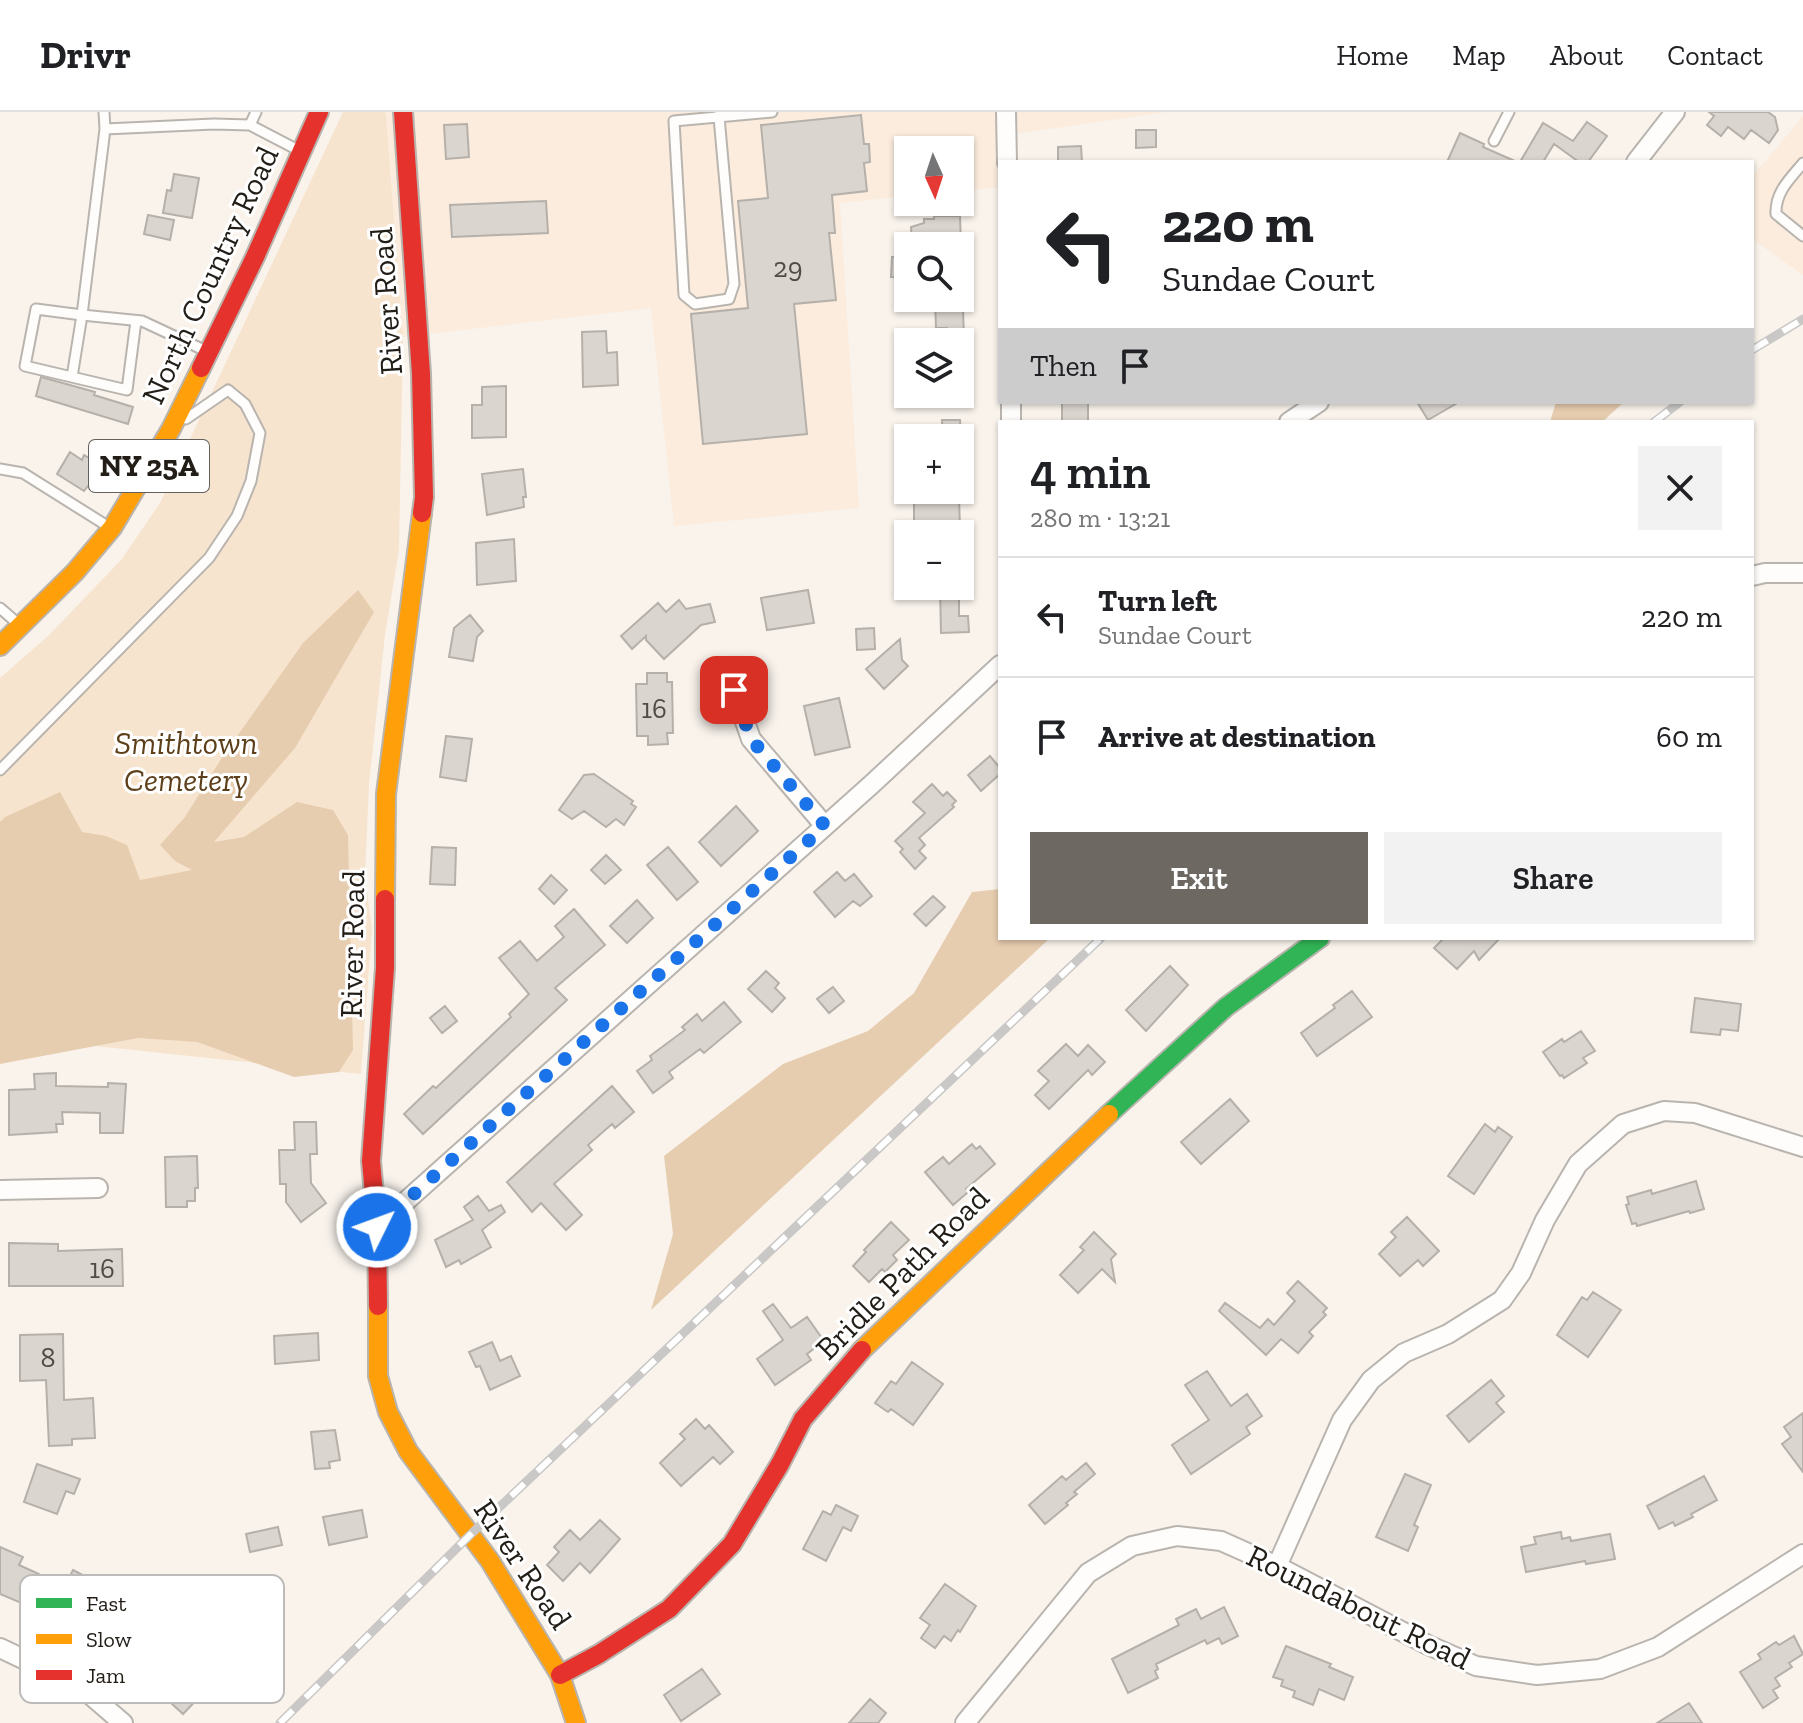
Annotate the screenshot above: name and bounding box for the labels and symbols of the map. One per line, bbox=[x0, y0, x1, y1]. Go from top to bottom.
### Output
north arrow bbox=[894, 136, 974, 216]
street label: North Country Road bbox=[134, 140, 287, 410]
street label: River Road bbox=[362, 225, 410, 376]
house number: 29 bbox=[773, 251, 803, 284]
road number: NY 25A bbox=[89, 440, 209, 492]
pin bbox=[700, 656, 768, 724]
house number: 16 bbox=[641, 692, 667, 725]
park label: Smithtown Cemetery bbox=[115, 724, 257, 799]
street label: River Road bbox=[332, 869, 372, 1018]
street label: Bridle Path Road bbox=[808, 1178, 997, 1367]
position arrow bbox=[335, 1185, 419, 1269]
house number: 16 bbox=[89, 1252, 115, 1285]
house number: 8 bbox=[40, 1341, 56, 1374]
street label: River Road bbox=[466, 1492, 580, 1636]
street label: Roundabout Road bbox=[1241, 1536, 1478, 1678]
legend bbox=[20, 1575, 284, 1703]
text: Fast bbox=[86, 1590, 127, 1617]
text: Slow bbox=[86, 1626, 132, 1653]
text: Jam bbox=[86, 1662, 125, 1689]

